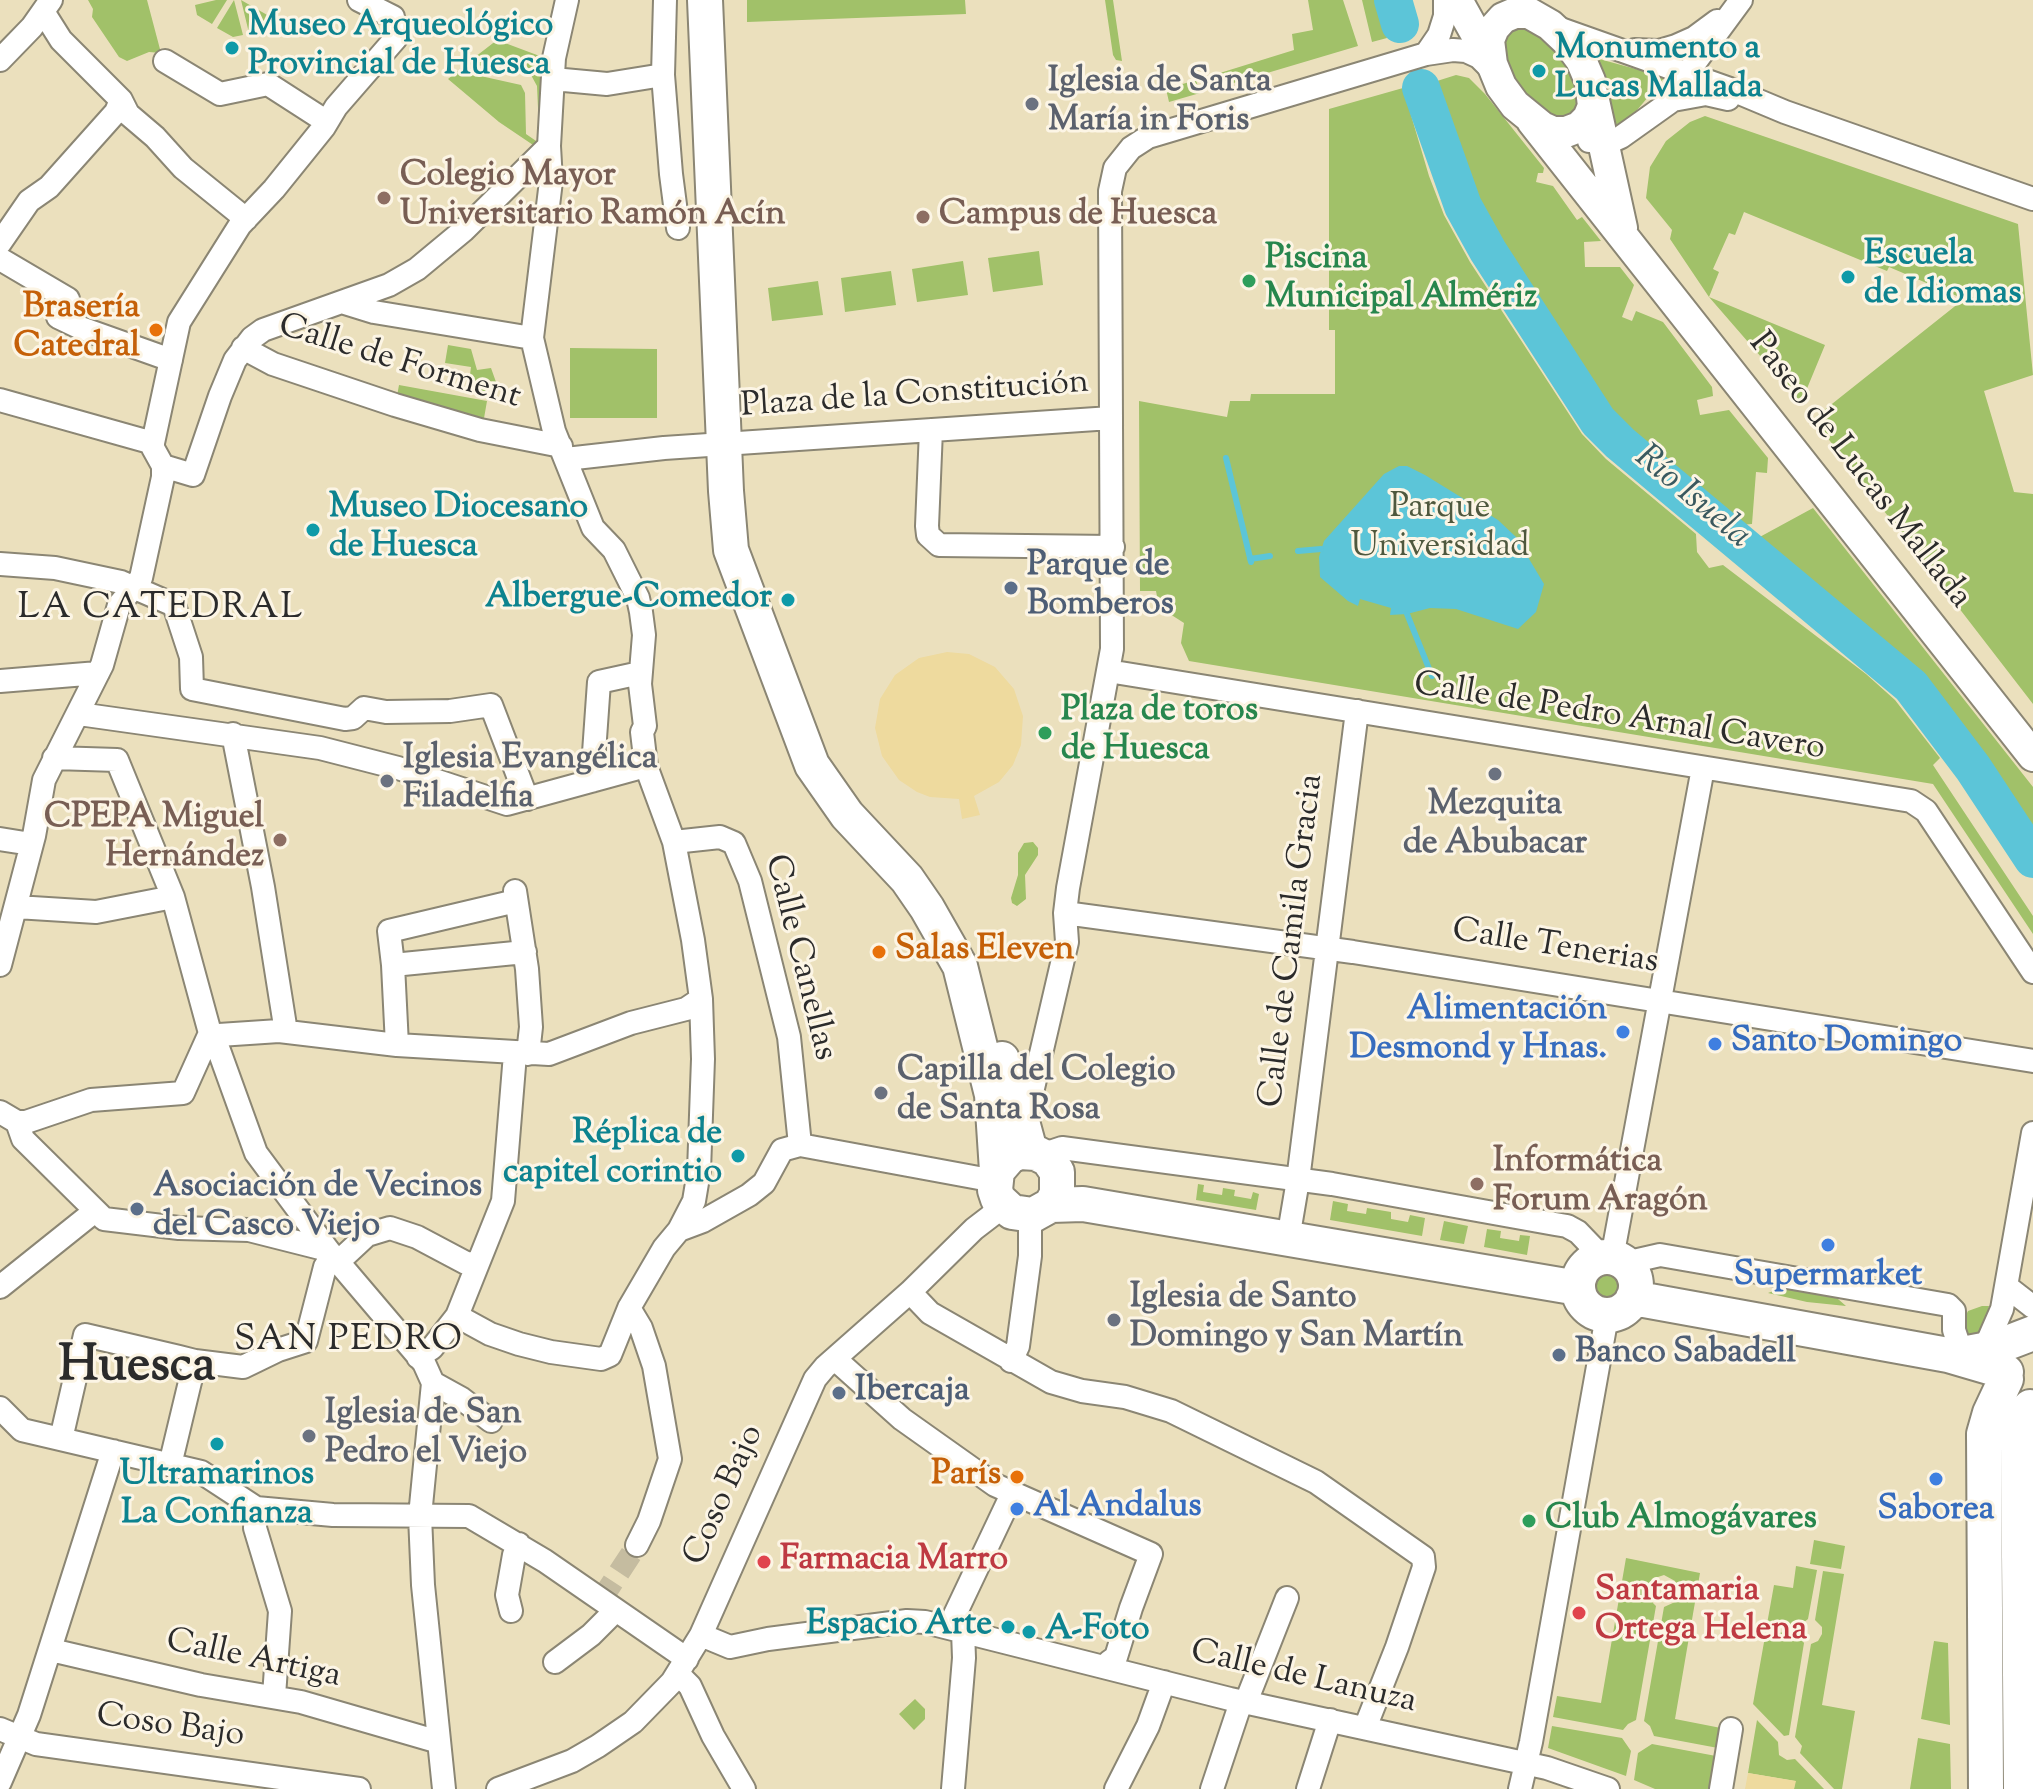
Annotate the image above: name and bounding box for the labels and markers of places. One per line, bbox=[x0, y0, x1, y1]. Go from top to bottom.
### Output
place label: Museo Arqueológico Provincial de Huesca bbox=[248, 8, 553, 88]
place label: Monumento a Lucas Mallada bbox=[1555, 31, 1763, 110]
marker: Museo Arqueológico Provincial de Huesca bbox=[223, 39, 241, 57]
marker: Monumento a Lucas Mallada bbox=[1530, 62, 1548, 80]
place label: Iglesia de Santa María in Foris bbox=[1048, 64, 1272, 144]
marker: Iglesia de Santa María in Foris bbox=[1023, 95, 1041, 113]
place label: Colegio Mayor Universitario Ramón Acín bbox=[400, 158, 785, 238]
marker: Colegio Mayor Universitario Ramón Acín bbox=[375, 189, 393, 207]
place label: Campus de Huesca bbox=[939, 197, 1217, 237]
marker: Campus de Huesca bbox=[914, 208, 932, 226]
place label: Escuela de Idiomas bbox=[1864, 237, 2022, 316]
place label: Piscina Municipal Almériz bbox=[1265, 241, 1537, 320]
marker: Escuela de Idiomas bbox=[1839, 268, 1857, 286]
marker: Piscina Municipal Almériz bbox=[1240, 272, 1258, 290]
place label: Brasería Catedral bbox=[13, 290, 140, 370]
marker: Brasería Catedral bbox=[147, 321, 165, 339]
place label: Museo Diocesano de Huesca bbox=[329, 490, 588, 570]
marker: Museo Diocesano de Huesca bbox=[304, 521, 322, 539]
place label: Parque de Bomberos bbox=[1027, 548, 1174, 628]
marker: Parque de Bomberos bbox=[1002, 579, 1020, 597]
place label: Albergue-Comedor bbox=[485, 580, 772, 620]
marker: Albergue-Comedor bbox=[779, 591, 797, 609]
place label: Plaza de toros de Huesca bbox=[1061, 693, 1258, 772]
marker: Plaza de toros de Huesca bbox=[1036, 724, 1054, 742]
place label: Iglesia Evangélica Filadelfia bbox=[403, 741, 658, 820]
marker: Mezquita de Abubacar bbox=[1486, 765, 1504, 783]
marker: Iglesia Evangélica Filadelfia bbox=[378, 772, 396, 790]
place label: Mezquita de Abubacar bbox=[1403, 787, 1587, 866]
place label: CPEPA Miguel Hernández bbox=[44, 800, 264, 880]
marker: CPEPA Miguel Hernández bbox=[271, 831, 289, 849]
place label: Salas Eleven bbox=[895, 932, 1074, 972]
marker: Salas Eleven bbox=[870, 943, 888, 961]
place label: Alimentación Desmond y Hnas. bbox=[1350, 992, 1607, 1072]
marker: Alimentación Desmond y Hnas. bbox=[1614, 1023, 1632, 1041]
place label: Santo Domingo bbox=[1731, 1024, 1962, 1064]
marker: Santo Domingo bbox=[1706, 1035, 1724, 1053]
place label: Capilla del Colegio de Santa Rosa bbox=[897, 1053, 1175, 1132]
marker: Capilla del Colegio de Santa Rosa bbox=[872, 1084, 890, 1102]
place label: Réplica de capitel corintio bbox=[503, 1116, 722, 1196]
place label: Informática Forum Aragón bbox=[1493, 1144, 1708, 1224]
marker: Réplica de capitel corintio bbox=[729, 1147, 747, 1165]
place label: Asociación de Vecinos del Casco Viejo bbox=[153, 1169, 482, 1248]
marker: Informática Forum Aragón bbox=[1468, 1175, 1486, 1193]
marker: Asociación de Vecinos del Casco Viejo bbox=[128, 1200, 146, 1218]
marker: Supermarket bbox=[1819, 1236, 1837, 1254]
place label: Supermarket bbox=[1734, 1258, 1922, 1298]
place label: Iglesia de Santo Domingo y San Martín bbox=[1130, 1280, 1463, 1360]
marker: Iglesia de Santo Domingo y San Martín bbox=[1105, 1311, 1123, 1329]
place label: Banco Sabadell bbox=[1575, 1335, 1796, 1375]
marker: Banco Sabadell bbox=[1550, 1346, 1568, 1364]
place label: Ibercaja bbox=[855, 1373, 970, 1413]
marker: Ibercaja bbox=[830, 1384, 848, 1402]
place label: Iglesia de San Pedro el Viejo bbox=[325, 1396, 527, 1476]
marker: Iglesia de San Pedro el Viejo bbox=[300, 1427, 318, 1445]
marker: Ultramarinos La Confianza bbox=[208, 1435, 226, 1453]
place label: Ultramarinos La Confianza bbox=[120, 1457, 314, 1536]
place label: París bbox=[931, 1457, 1001, 1497]
marker: París bbox=[1008, 1468, 1026, 1486]
marker: Saborea bbox=[1927, 1470, 1945, 1488]
place label: Al Andalus bbox=[1033, 1489, 1202, 1529]
place label: Saborea bbox=[1877, 1492, 1995, 1532]
marker: Al Andalus bbox=[1008, 1500, 1026, 1518]
place label: Club Almogávares bbox=[1545, 1501, 1817, 1541]
marker: Club Almogávares bbox=[1520, 1512, 1538, 1530]
place label: Farmacia Marro bbox=[780, 1542, 1008, 1582]
marker: Farmacia Marro bbox=[755, 1553, 773, 1571]
place label: Santamaria Ortega Helena bbox=[1595, 1573, 1807, 1652]
marker: Santamaria Ortega Helena bbox=[1570, 1604, 1588, 1622]
place label: Espacio Arte bbox=[806, 1607, 992, 1647]
place label: A-Foto bbox=[1045, 1612, 1149, 1652]
marker: Espacio Arte bbox=[999, 1618, 1017, 1636]
marker: A-Foto bbox=[1020, 1623, 1038, 1641]

